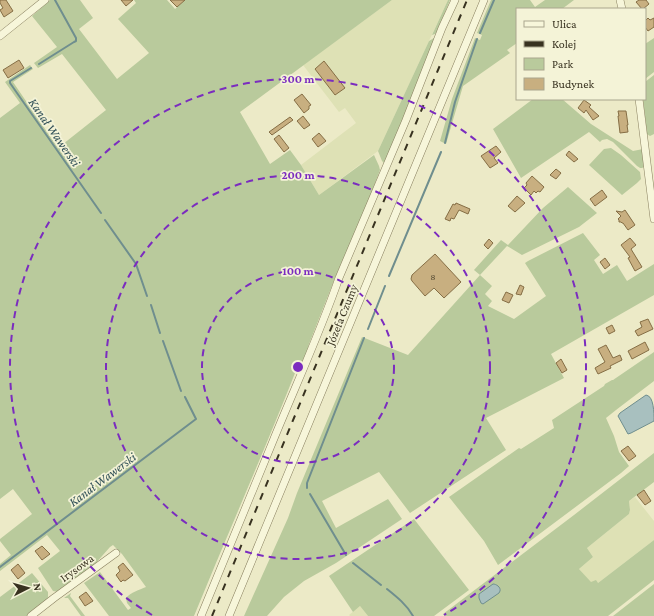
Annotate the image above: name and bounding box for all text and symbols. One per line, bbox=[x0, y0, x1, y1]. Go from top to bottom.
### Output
legend bbox=[516, 8, 646, 100]
text: Ulica bbox=[552, 17, 577, 31]
text: Kolej bbox=[552, 37, 576, 51]
text: Park bbox=[552, 57, 574, 71]
text: 300 m bbox=[282, 72, 315, 86]
text: Budynek bbox=[552, 77, 595, 91]
water label: Kanał Wawerski bbox=[25, 95, 84, 170]
text: 200 m bbox=[281, 168, 315, 182]
text: 100 m bbox=[282, 264, 315, 278]
house number: 8 bbox=[430, 271, 436, 282]
street label: Józefa Czumy bbox=[323, 282, 361, 349]
centre of rings bbox=[291, 360, 305, 374]
water label: Kanał Wawerski bbox=[66, 449, 139, 509]
street label: Irysowa bbox=[57, 551, 97, 585]
north arrow bbox=[8, 568, 48, 608]
text: N bbox=[32, 583, 44, 592]

